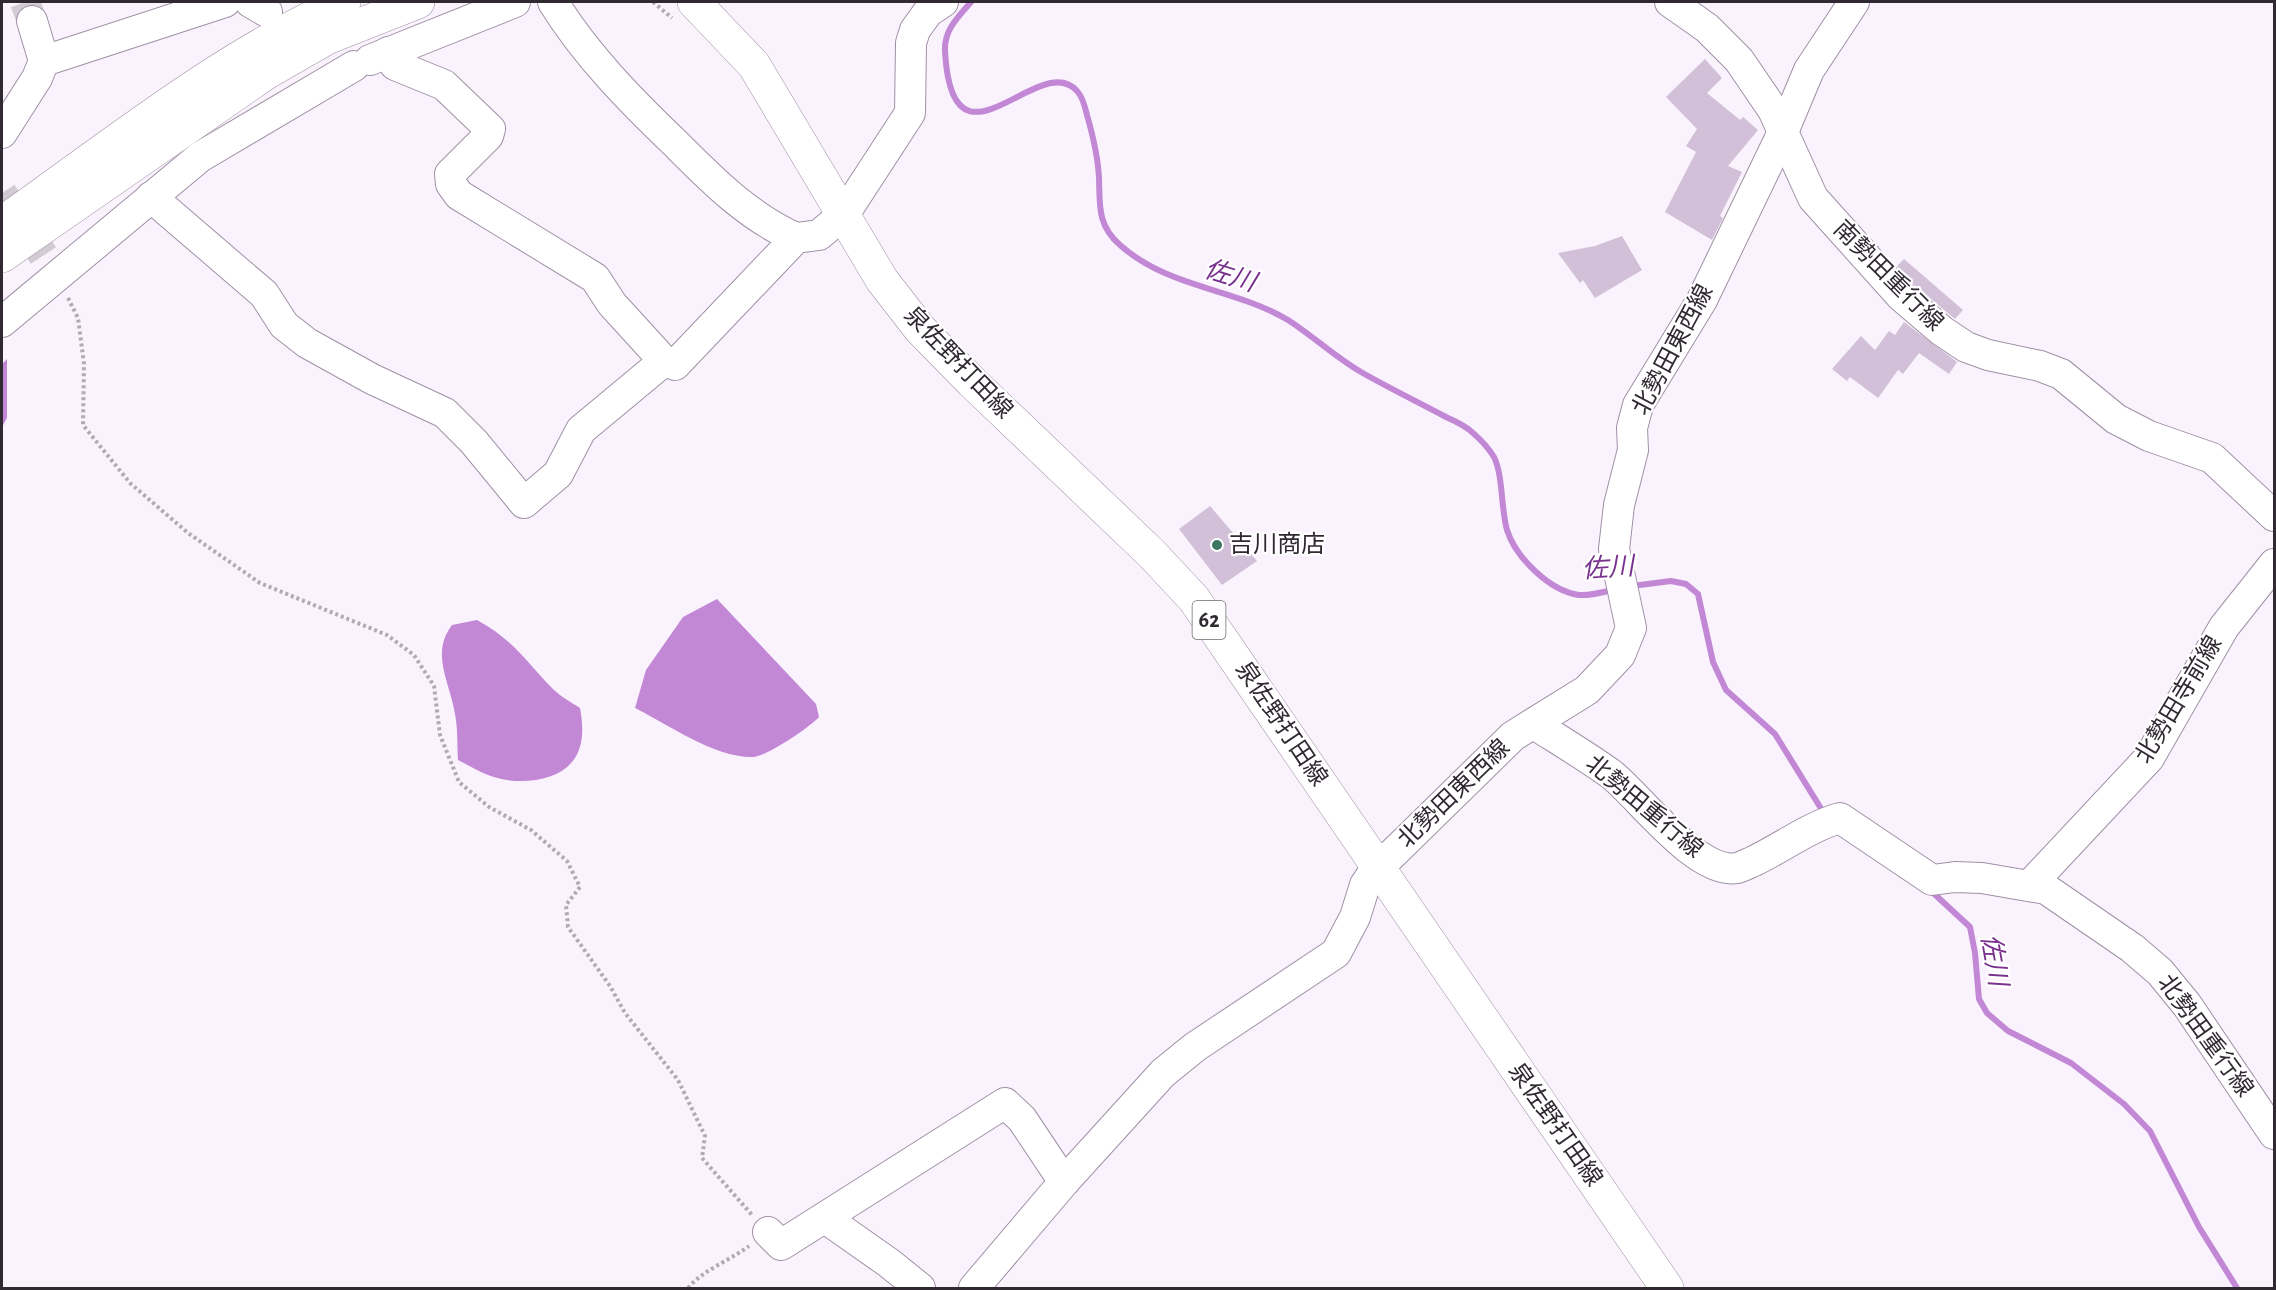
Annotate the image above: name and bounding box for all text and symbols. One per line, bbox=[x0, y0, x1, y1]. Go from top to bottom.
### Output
street label: 南勢田重行線 bbox=[1829, 215, 1949, 335]
water label: 佐川 bbox=[1201, 255, 1262, 297]
street label: 北勢田東西線 bbox=[1627, 280, 1717, 419]
street label: 泉佐野打田線 bbox=[899, 301, 1018, 423]
place label: 吉川商店 bbox=[1229, 531, 1325, 557]
marker: 吉川商店 bbox=[1210, 538, 1224, 552]
water label: 佐川 bbox=[1581, 552, 1638, 583]
road number: 62 bbox=[1192, 601, 1226, 639]
street label: 北勢田寺前線 bbox=[2130, 631, 2226, 768]
street label: 泉佐野打田線 bbox=[1231, 656, 1333, 790]
street label: 北勢田東西線 bbox=[1392, 734, 1514, 853]
street label: 北勢田重行線 bbox=[1581, 750, 1708, 862]
water label: 佐川 bbox=[1977, 932, 2013, 991]
street label: 北勢田重行線 bbox=[2153, 970, 2259, 1101]
street label: 泉佐野打田線 bbox=[1504, 1058, 1608, 1191]

